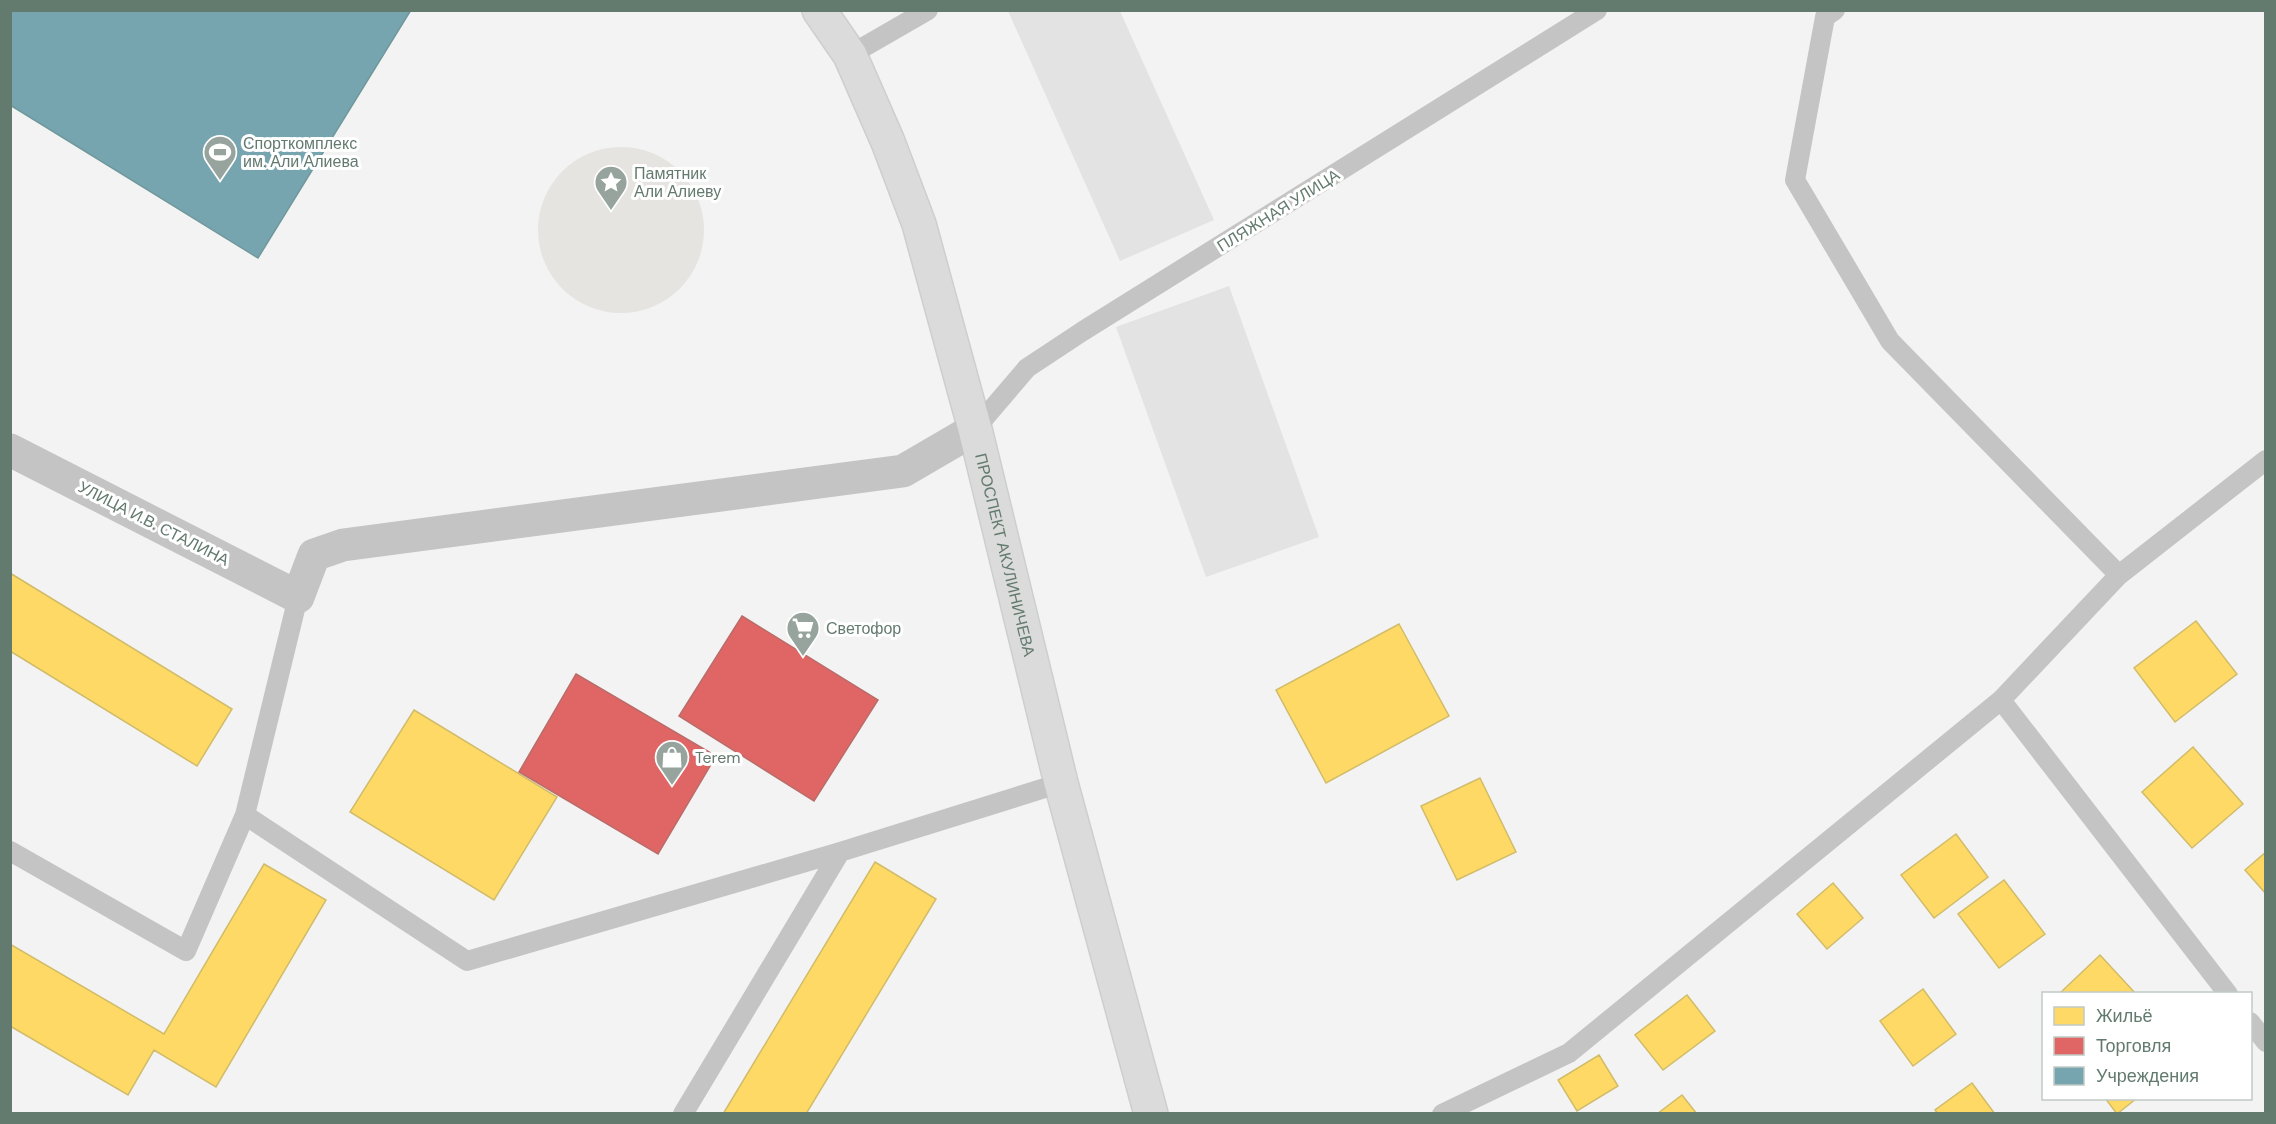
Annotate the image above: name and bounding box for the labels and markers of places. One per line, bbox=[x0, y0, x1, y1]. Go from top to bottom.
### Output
place label: Спорткомплекс им. Али Алиева bbox=[243, 133, 359, 172]
sports icon: Спорткомплекс им. Али Алиева bbox=[202, 134, 238, 181]
place label: Памятник Али Алиеву bbox=[634, 163, 721, 202]
place icon: Памятник Али Алиеву bbox=[593, 164, 629, 211]
supermarket icon: Светофор bbox=[785, 610, 821, 657]
place label: Светофор bbox=[826, 618, 901, 639]
shop icon: Terem bbox=[654, 739, 690, 786]
place label: Terem bbox=[695, 747, 741, 768]

